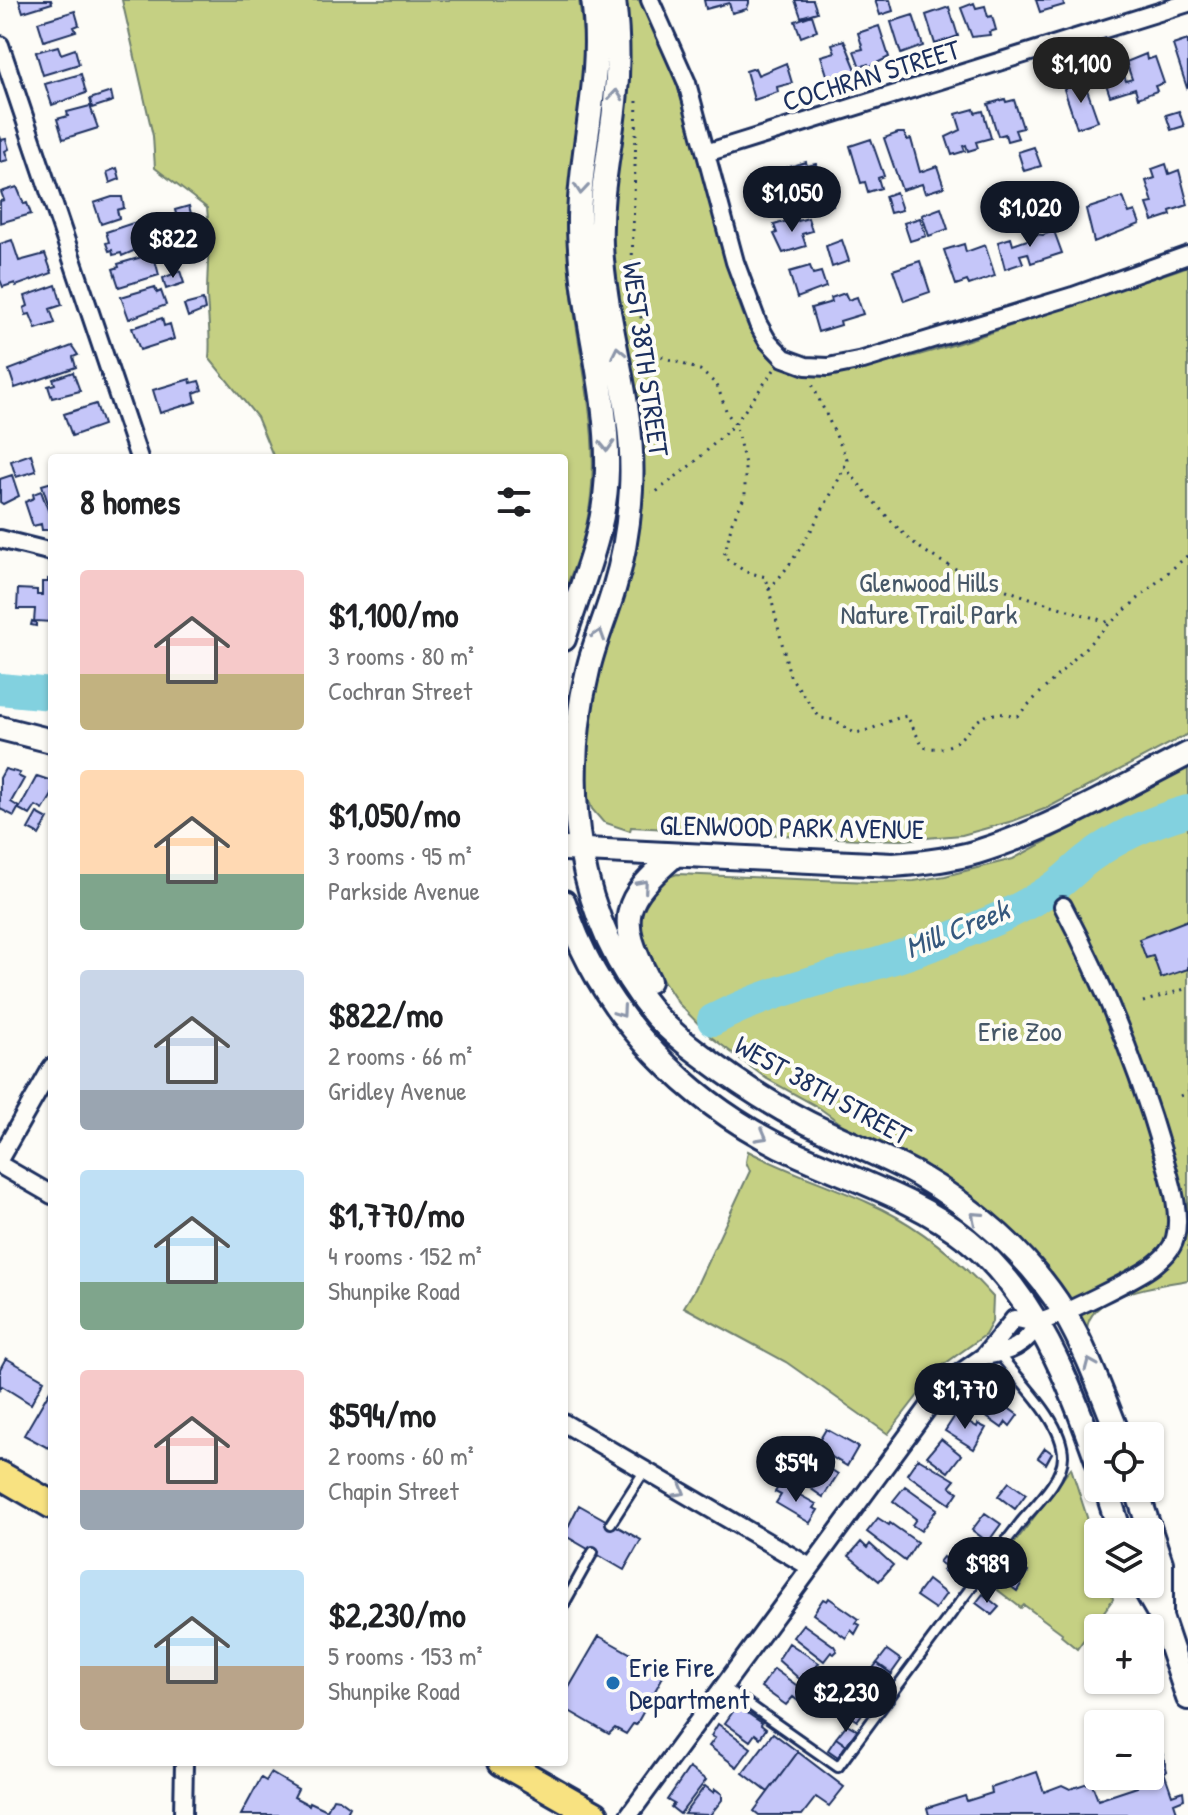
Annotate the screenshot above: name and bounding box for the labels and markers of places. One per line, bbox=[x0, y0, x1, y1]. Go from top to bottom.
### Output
pin: $1,100 bbox=[1016, 37, 1146, 105]
pin: $1,050 bbox=[727, 166, 857, 234]
pin: $1,020 bbox=[965, 181, 1095, 249]
pin: $822 bbox=[126, 212, 220, 280]
pin: $1,770 bbox=[900, 1363, 1030, 1431]
pin: $594 bbox=[749, 1436, 843, 1504]
pin: $989 bbox=[940, 1537, 1034, 1605]
place label: Erie Fire Department bbox=[629, 1648, 750, 1718]
pin: $2,230 bbox=[781, 1666, 911, 1734]
marker: Erie Fire Department bbox=[604, 1674, 622, 1692]

